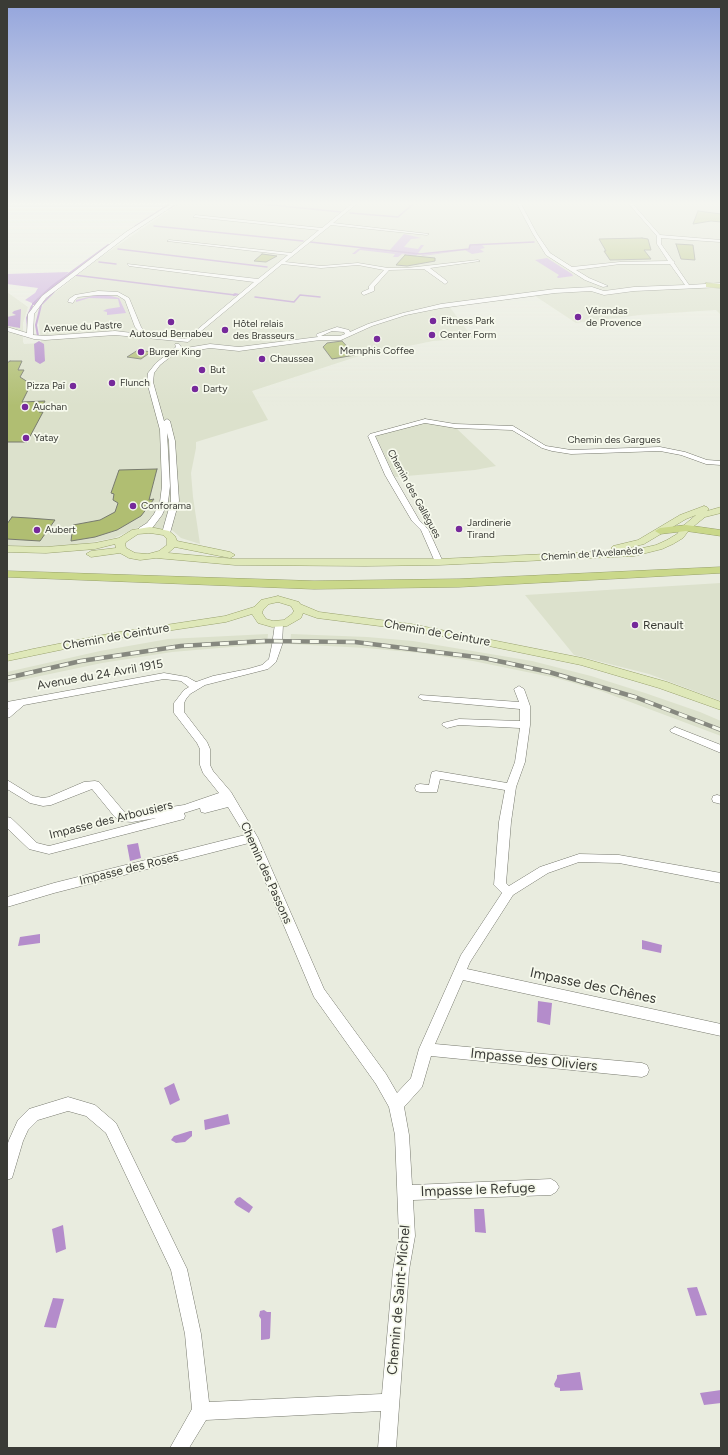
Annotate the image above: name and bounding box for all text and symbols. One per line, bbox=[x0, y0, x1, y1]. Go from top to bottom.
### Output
place label: Vérandas de Provence bbox=[586, 305, 642, 328]
marker: Vérandas de Provence bbox=[573, 312, 583, 322]
place label: Fitness Park bbox=[441, 315, 494, 327]
marker: Fitness Park bbox=[428, 316, 438, 326]
marker: Autosud Bernabeu bbox=[166, 317, 176, 327]
place label: Hôtel relais des Brasseurs bbox=[233, 318, 294, 342]
street label: Avenue du Pastre bbox=[44, 319, 122, 335]
marker: Hôtel relais des Brasseurs bbox=[220, 325, 230, 335]
place label: Autosud Bernabeu bbox=[129, 328, 213, 340]
place label: Center Form bbox=[440, 329, 496, 341]
marker: Center Form bbox=[427, 330, 437, 340]
marker: Memphis Coffee bbox=[372, 334, 382, 344]
place label: Memphis Coffee bbox=[340, 345, 414, 357]
place label: Burger King bbox=[149, 346, 201, 358]
marker: Burger King bbox=[136, 347, 146, 357]
place label: Chaussea bbox=[270, 353, 313, 365]
marker: Chaussea bbox=[257, 354, 267, 364]
place label: But bbox=[210, 364, 225, 376]
marker: But bbox=[197, 365, 207, 375]
place label: Flunch bbox=[120, 377, 150, 389]
marker: Flunch bbox=[107, 378, 117, 388]
place label: Pizza Paï bbox=[26, 380, 65, 392]
marker: Pizza Paï bbox=[68, 381, 78, 391]
place label: Darty bbox=[203, 383, 227, 395]
marker: Darty bbox=[190, 384, 200, 394]
place label: Auchan bbox=[33, 401, 67, 413]
marker: Auchan bbox=[20, 402, 30, 412]
place label: Yatay bbox=[34, 432, 59, 444]
marker: Yatay bbox=[21, 433, 31, 443]
street label: Chemin des Gargues bbox=[567, 434, 661, 446]
street label: Chemin des Gallègues bbox=[385, 447, 443, 541]
place label: Conforama bbox=[141, 500, 191, 512]
marker: Conforama bbox=[128, 501, 138, 511]
place label: Jardinerie Tirand bbox=[467, 517, 511, 540]
place label: Aubert bbox=[45, 524, 76, 536]
marker: Jardinerie Tirand bbox=[454, 524, 464, 534]
marker: Aubert bbox=[32, 525, 42, 535]
street label: Chemin de l'Avelanède bbox=[541, 544, 643, 564]
street label: Chemin de Ceinture bbox=[383, 617, 491, 649]
place label: Renault bbox=[643, 618, 684, 632]
marker: Renault bbox=[630, 620, 640, 630]
street label: Chemin de Ceinture bbox=[62, 621, 170, 653]
street label: Avenue du 24 Avril 1915 bbox=[36, 657, 164, 693]
street label: Impasse des Arbousiers bbox=[48, 798, 174, 842]
street label: Chemin des Passons bbox=[237, 820, 295, 926]
street label: Impasse des Roses bbox=[78, 850, 180, 888]
street label: Impasse des Chênes bbox=[528, 964, 658, 1008]
street label: Impasse des Oliviers bbox=[470, 1045, 598, 1075]
street label: Impasse le Refuge bbox=[420, 1180, 536, 1200]
street label: Chemin de Saint-Michel bbox=[384, 1224, 414, 1376]

